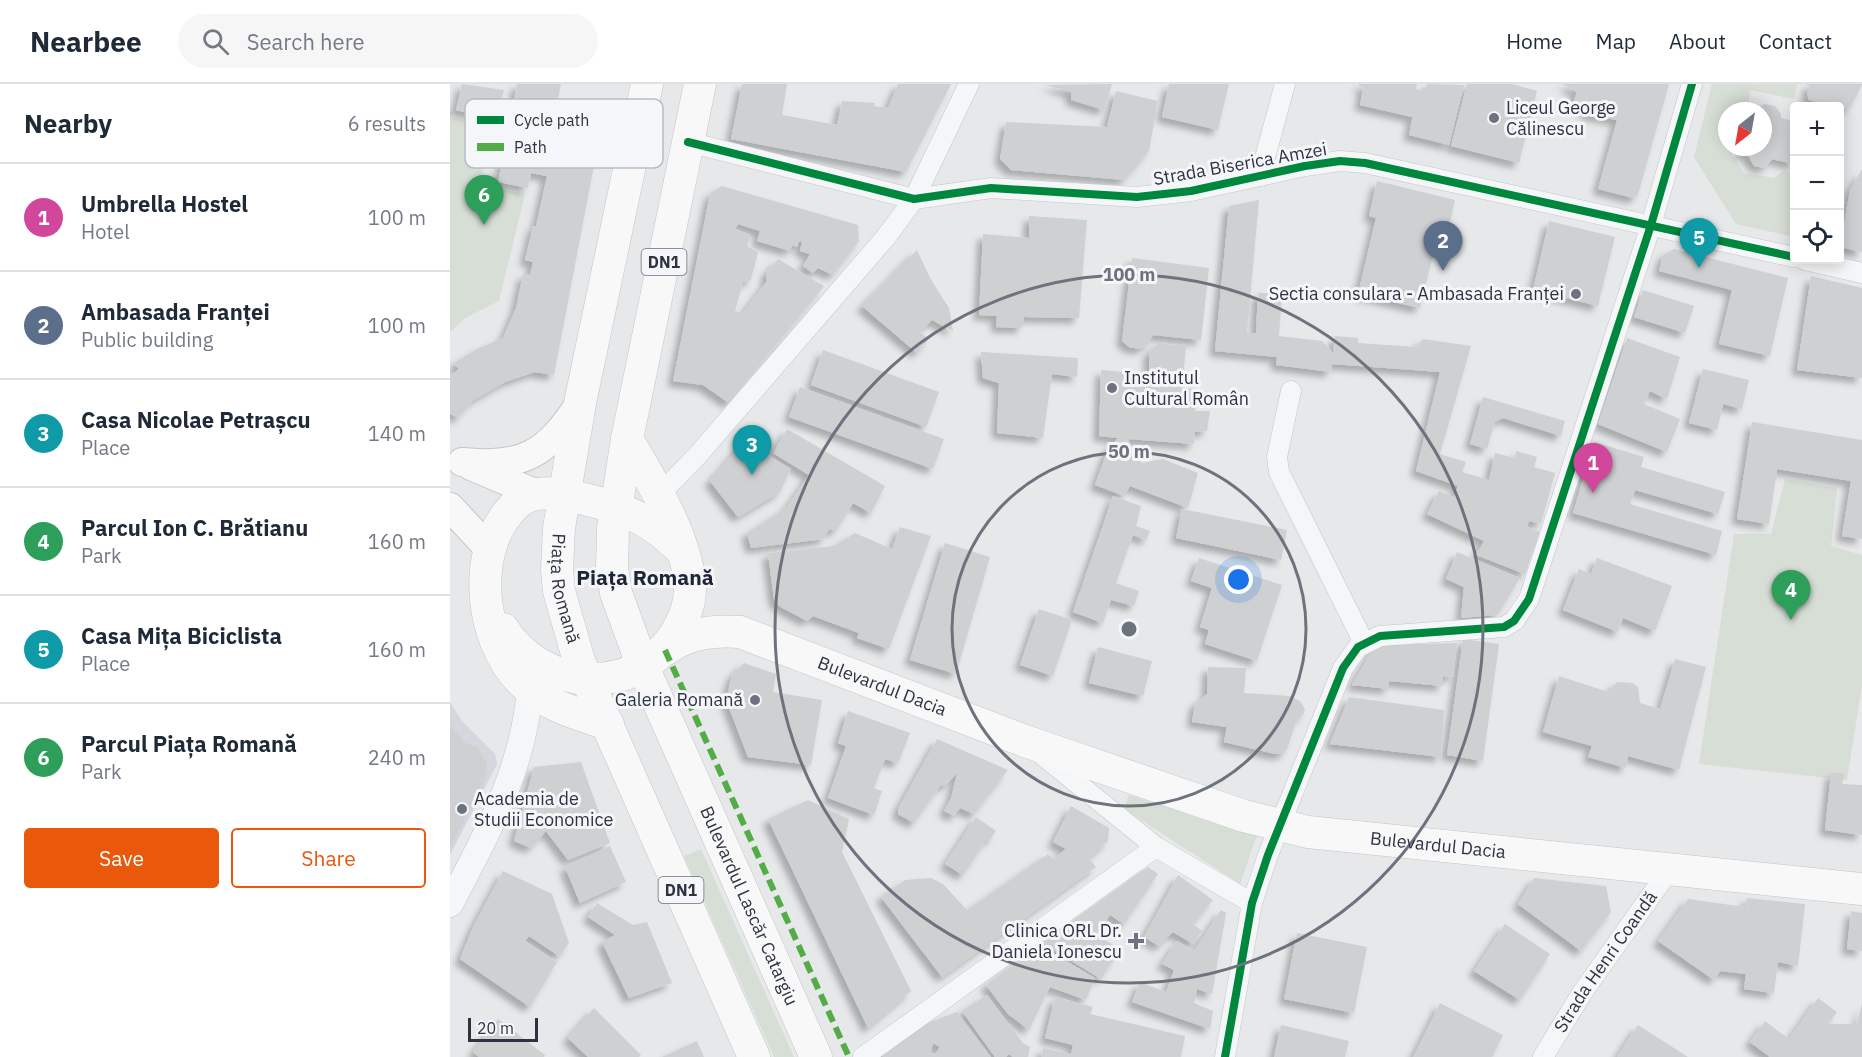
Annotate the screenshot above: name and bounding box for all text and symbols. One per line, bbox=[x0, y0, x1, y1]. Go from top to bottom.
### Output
search box bbox=[178, 14, 598, 68]
text: Nearbee bbox=[30, 23, 142, 60]
icon: search bbox=[199, 25, 232, 58]
text: Search here bbox=[247, 27, 365, 56]
text: Home bbox=[1506, 27, 1563, 55]
text: Map bbox=[1596, 27, 1636, 55]
text: About bbox=[1669, 27, 1726, 55]
text: Contact bbox=[1759, 27, 1832, 55]
place label: Liceul George Călinescu bbox=[1506, 96, 1616, 140]
legend bbox=[465, 99, 663, 168]
north arrow bbox=[1718, 102, 1772, 156]
map controls bbox=[1790, 102, 1844, 264]
button: + bbox=[1790, 102, 1844, 156]
text: Nearby bbox=[24, 106, 112, 140]
text: 6 results bbox=[348, 110, 426, 137]
text: Cycle path bbox=[514, 110, 589, 130]
marker: Liceul George Călinescu bbox=[1487, 111, 1501, 125]
text: Path bbox=[514, 137, 547, 157]
street label: Strada Biserica Amzei bbox=[1151, 137, 1329, 190]
button: − bbox=[1790, 156, 1844, 210]
pin: 6 bbox=[465, 176, 504, 225]
text: Umbrella Hostel bbox=[81, 189, 248, 218]
text: 1 bbox=[38, 204, 50, 231]
text: 100 m bbox=[368, 204, 426, 231]
button: locate bbox=[1790, 210, 1844, 264]
text: Hotel bbox=[81, 218, 130, 245]
pin: 5 bbox=[1680, 218, 1718, 268]
pin: 2 bbox=[1424, 222, 1462, 271]
road number: DN1 bbox=[642, 249, 686, 275]
text: 100 m bbox=[1103, 263, 1155, 286]
place label: Sectia consulara - Ambasada Franței bbox=[1269, 282, 1564, 305]
marker: Sectia consulara - Ambasada Franței bbox=[1569, 287, 1583, 301]
text: Ambasada Franței bbox=[81, 297, 270, 326]
text: 2 bbox=[38, 312, 50, 339]
text: 100 m bbox=[368, 312, 426, 339]
text: Public building bbox=[81, 326, 213, 353]
place label: Institutul Cultural Român bbox=[1124, 366, 1249, 410]
marker: Institutul Cultural Român bbox=[1105, 381, 1119, 395]
text: Casa Nicolae Petrașcu bbox=[81, 405, 311, 434]
text: 3 bbox=[38, 420, 50, 447]
text: 140 m bbox=[368, 420, 426, 447]
pin: 3 bbox=[732, 426, 772, 475]
text: Place bbox=[81, 434, 130, 461]
text: 50 m bbox=[1108, 440, 1150, 463]
pin: 1 bbox=[1574, 444, 1612, 493]
text: Parcul Ion C. Brătianu bbox=[81, 513, 308, 542]
text: 4 bbox=[38, 528, 50, 555]
text: 160 m bbox=[368, 528, 426, 555]
street label: Piața Romană bbox=[546, 533, 585, 646]
text: Park bbox=[81, 542, 121, 569]
district label: Piața Romană bbox=[576, 563, 714, 591]
your location bbox=[1224, 565, 1253, 594]
pin: 4 bbox=[1772, 570, 1810, 620]
centre of rings bbox=[1119, 619, 1139, 639]
text: Casa Mița Biciclista bbox=[81, 621, 282, 650]
text: 5 bbox=[38, 636, 50, 663]
text: 160 m bbox=[368, 636, 426, 663]
text: Place bbox=[81, 650, 130, 677]
street label: Bulevardul Dacia bbox=[815, 651, 950, 721]
place label: Galeria Romană bbox=[615, 688, 743, 711]
marker: Galeria Romană bbox=[748, 693, 762, 707]
text: Parcul Piața Romană bbox=[81, 729, 297, 758]
text: 6 bbox=[38, 744, 50, 771]
text: 240 m bbox=[368, 744, 426, 771]
text: Park bbox=[81, 758, 121, 785]
place label: Academia de Studii Economice bbox=[474, 787, 613, 831]
marker: Academia de Studii Economice bbox=[455, 802, 469, 816]
street label: Bulevardul Lascăr Catargiu bbox=[695, 803, 804, 1009]
street label: Bulevardul Dacia bbox=[1369, 826, 1507, 863]
button: Save bbox=[24, 828, 219, 888]
button: Share bbox=[231, 828, 426, 888]
road number: DN1 bbox=[658, 877, 704, 903]
street label: Strada Henri Coandă bbox=[1549, 886, 1662, 1037]
place label: Clinica ORL Dr. Daniela Ionescu bbox=[992, 919, 1122, 963]
marker: Clinica ORL Dr. Daniela Ionescu bbox=[1127, 932, 1145, 950]
scale bar bbox=[468, 1015, 538, 1042]
text: 20 m bbox=[477, 1018, 514, 1038]

